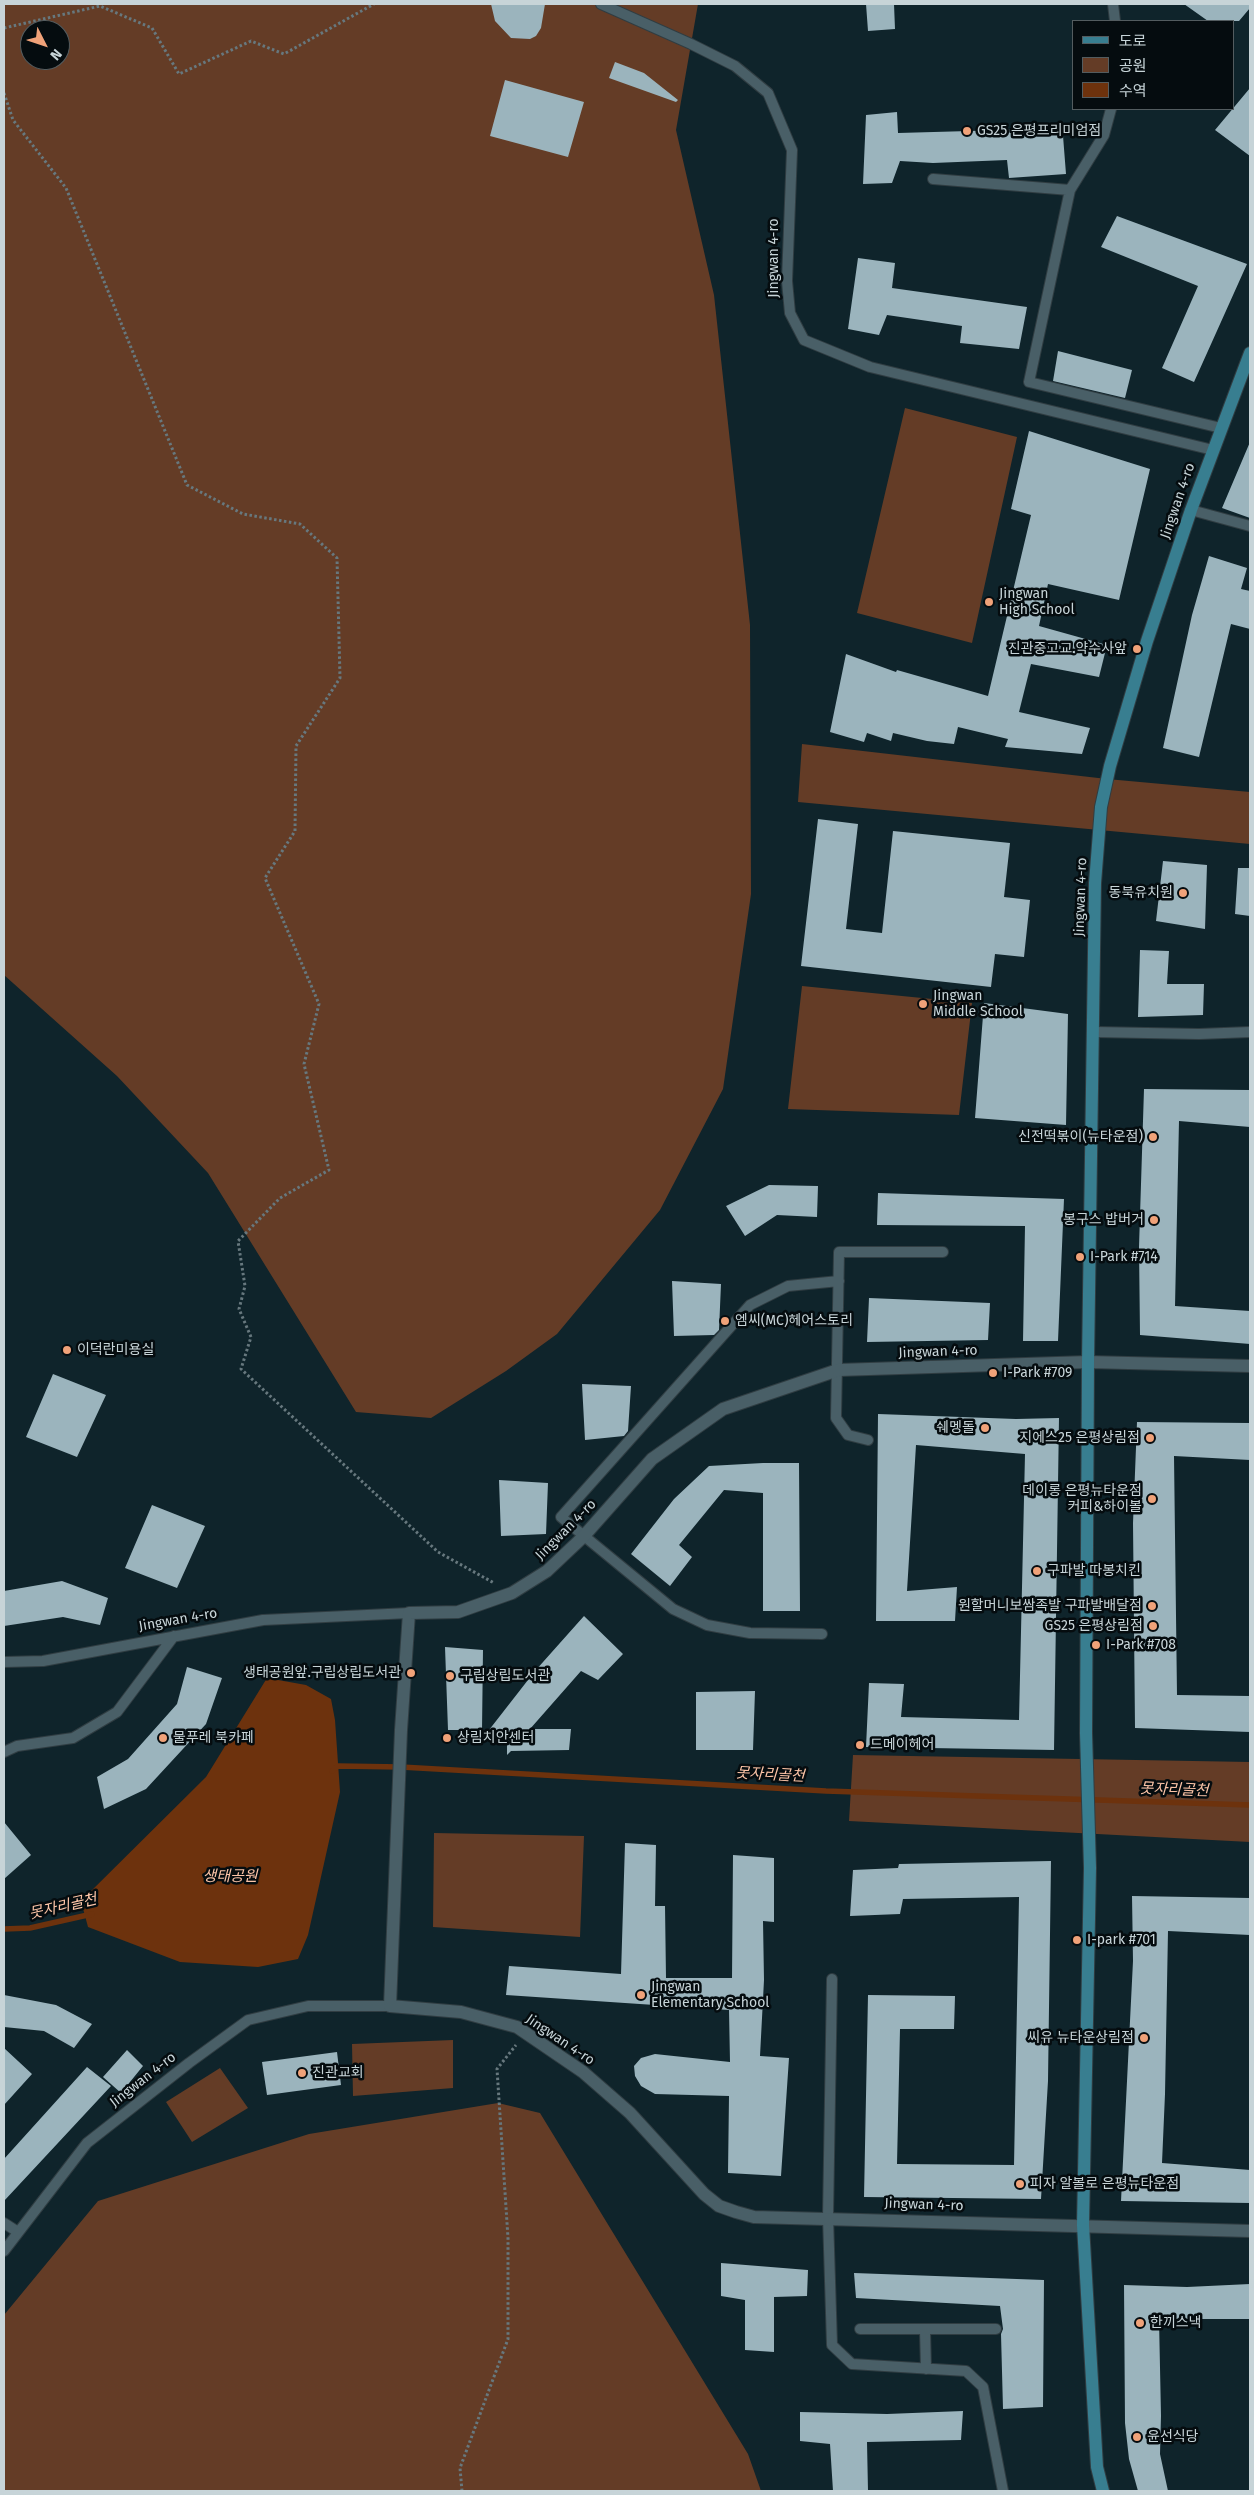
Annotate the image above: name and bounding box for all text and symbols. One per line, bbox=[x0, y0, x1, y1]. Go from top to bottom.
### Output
north arrow bbox=[20, 20, 70, 70]
legend bbox=[1072, 20, 1234, 110]
text: 도로 bbox=[1119, 32, 1147, 50]
text: N bbox=[46, 45, 65, 64]
text: 공원 bbox=[1119, 57, 1147, 75]
text: 수역 bbox=[1119, 82, 1147, 100]
place label: GS25 은평프리미엄점 bbox=[977, 123, 1101, 139]
marker: GS25 은평프리미엄점 bbox=[961, 125, 973, 137]
street label: Jingwan 4-ro bbox=[766, 218, 782, 298]
street label: Jingwan 4-ro bbox=[1157, 461, 1199, 541]
place label: Jingwan High School bbox=[999, 586, 1075, 618]
marker: Jingwan High School bbox=[983, 596, 995, 608]
place label: 진관중고교.약수사앞 bbox=[1008, 641, 1127, 657]
marker: 진관중고교.약수사앞 bbox=[1131, 643, 1143, 655]
street label: Jingwan 4-ro bbox=[1071, 857, 1091, 937]
place label: 동북유치원 bbox=[1109, 885, 1173, 901]
marker: 동북유치원 bbox=[1177, 887, 1189, 899]
place label: Jingwan Middle School bbox=[933, 988, 1023, 1020]
marker: Jingwan Middle School bbox=[917, 998, 929, 1010]
place label: 신전떡볶이(뉴타운점) bbox=[1018, 1129, 1143, 1145]
marker: 신전떡볶이(뉴타운점) bbox=[1147, 1131, 1159, 1143]
place label: 봉구스 밥버거 bbox=[1063, 1212, 1144, 1228]
marker: 봉구스 밥버거 bbox=[1148, 1214, 1160, 1226]
place label: I-Park #714 bbox=[1090, 1249, 1158, 1265]
marker: I-Park #714 bbox=[1074, 1251, 1086, 1263]
place label: 엠씨(MC)헤어스토리 bbox=[735, 1313, 853, 1329]
marker: 엠씨(MC)헤어스토리 bbox=[719, 1315, 731, 1327]
place label: 이덕란미용실 bbox=[77, 1342, 154, 1358]
street label: Jingwan 4-ro bbox=[898, 1342, 978, 1362]
marker: 이덕란미용실 bbox=[61, 1344, 73, 1356]
place label: I-Park #709 bbox=[1003, 1365, 1072, 1381]
marker: I-Park #709 bbox=[987, 1367, 999, 1379]
place label: 쉐멩돌 bbox=[936, 1420, 975, 1436]
marker: 쉐멩돌 bbox=[979, 1422, 991, 1434]
place label: 지에스25 은평상림점 bbox=[1019, 1430, 1140, 1446]
marker: 지에스25 은평상림점 bbox=[1144, 1432, 1156, 1444]
place label: 데이롱 은평뉴타운점 커피&하이볼 bbox=[1022, 1483, 1142, 1515]
marker: 데이롱 은평뉴타운점 커피&하이볼 bbox=[1146, 1493, 1158, 1505]
street label: Jingwan 4-ro bbox=[532, 1496, 600, 1564]
place label: 구파발 따봉치킨 bbox=[1047, 1563, 1141, 1579]
marker: 구파발 따봉치킨 bbox=[1031, 1565, 1043, 1577]
place label: 원할머니보쌈족발 구파발배달점 bbox=[958, 1598, 1142, 1614]
marker: 원할머니보쌈족발 구파발배달점 bbox=[1146, 1600, 1158, 1612]
street label: Jingwan 4-ro bbox=[137, 1605, 219, 1635]
place label: GS25 은평상림점 bbox=[1045, 1618, 1143, 1634]
marker: GS25 은평상림점 bbox=[1147, 1620, 1159, 1632]
place label: I-Park #708 bbox=[1106, 1637, 1176, 1653]
marker: I-Park #708 bbox=[1090, 1639, 1102, 1651]
place label: 생태공원앞.구립상립도서관 bbox=[243, 1665, 401, 1681]
marker: 생태공원앞.구립상립도서관 bbox=[405, 1667, 417, 1679]
place label: 구립상립도서관 bbox=[460, 1668, 550, 1684]
marker: 구립상립도서관 bbox=[444, 1670, 456, 1682]
place label: 물푸레 북카페 bbox=[173, 1730, 254, 1746]
place label: 상림치안센터 bbox=[457, 1730, 534, 1746]
marker: 물푸레 북카페 bbox=[157, 1732, 169, 1744]
marker: 상림치안센터 bbox=[441, 1732, 453, 1744]
place label: 드메이헤어 bbox=[870, 1737, 934, 1753]
marker: 드메이헤어 bbox=[854, 1739, 866, 1751]
water label: 못자리골천 bbox=[735, 1764, 805, 1786]
water label: 못자리골천 bbox=[1139, 1780, 1209, 1800]
water label: 생태공원 bbox=[202, 1868, 258, 1886]
water label: 못자리골천 bbox=[27, 1890, 99, 1924]
place label: I-park #701 bbox=[1087, 1932, 1156, 1948]
marker: I-park #701 bbox=[1071, 1934, 1083, 1946]
place label: Jingwan Elementary School bbox=[651, 1979, 769, 2011]
marker: Jingwan Elementary School bbox=[635, 1989, 647, 2001]
street label: Jingwan 4-ro bbox=[522, 2011, 598, 2069]
place label: 씨유 뉴타운상림점 bbox=[1027, 2030, 1134, 2046]
marker: 씨유 뉴타운상림점 bbox=[1138, 2032, 1150, 2044]
street label: Jingwan 4-ro bbox=[107, 2049, 179, 2111]
place label: 진관교회 bbox=[312, 2065, 364, 2081]
marker: 진관교회 bbox=[296, 2067, 308, 2079]
place label: 피자 알볼로 은평뉴타운점 bbox=[1030, 2176, 1179, 2192]
marker: 피자 알볼로 은평뉴타운점 bbox=[1014, 2178, 1026, 2190]
street label: Jingwan 4-ro bbox=[884, 2195, 964, 2215]
place label: 한끼스낵 bbox=[1150, 2315, 1202, 2331]
marker: 한끼스낵 bbox=[1134, 2317, 1146, 2329]
place label: 윤선식당 bbox=[1147, 2429, 1199, 2445]
marker: 윤선식당 bbox=[1131, 2431, 1143, 2443]

